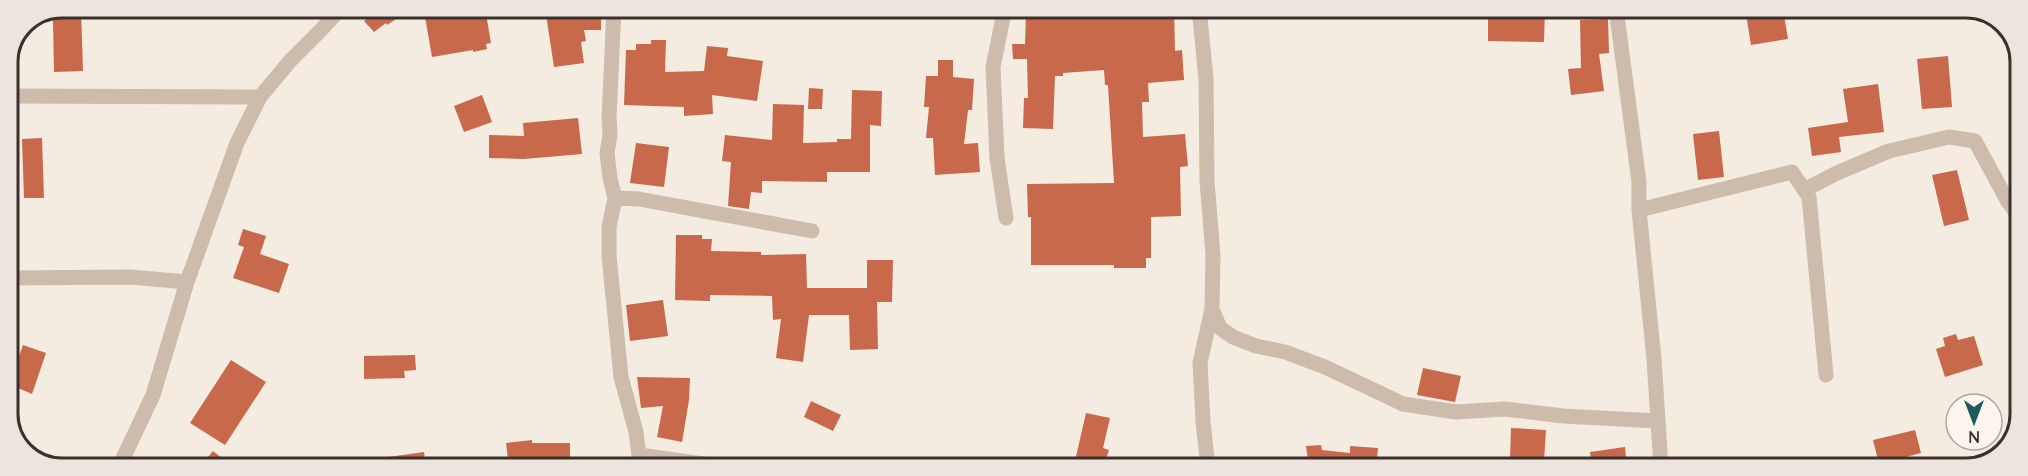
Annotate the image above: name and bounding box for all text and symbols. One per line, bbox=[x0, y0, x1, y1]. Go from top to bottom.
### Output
north arrow bbox=[1944, 392, 2004, 452]
text: N bbox=[1968, 427, 1980, 447]

